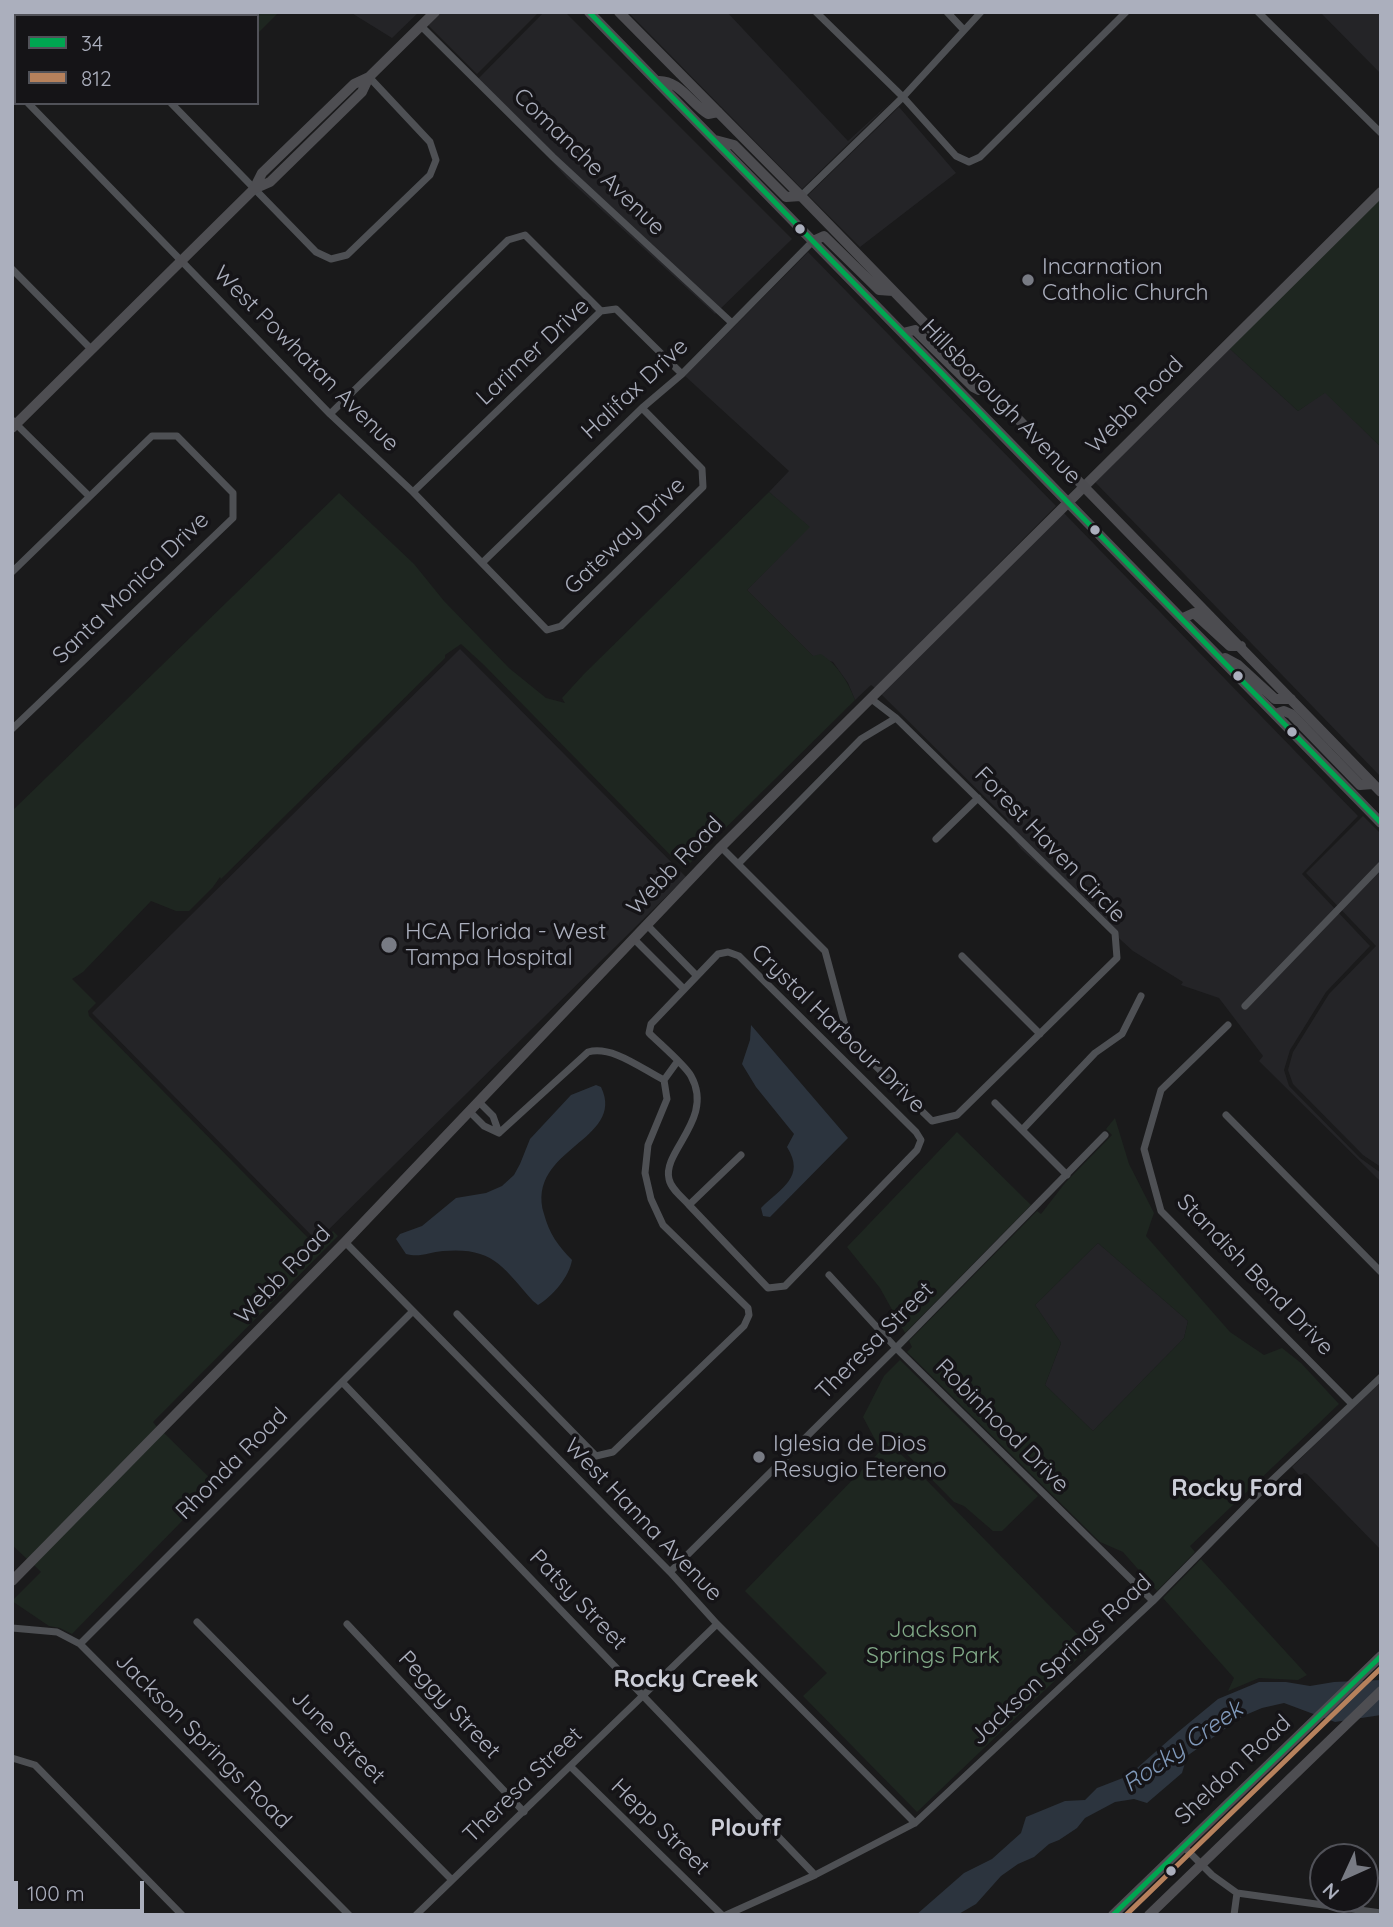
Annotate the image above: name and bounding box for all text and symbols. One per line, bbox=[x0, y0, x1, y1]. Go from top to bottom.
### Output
legend bbox=[14, 14, 259, 105]
text: 34 bbox=[81, 30, 103, 56]
text: 812 bbox=[81, 65, 112, 91]
street label: Comanche Avenue bbox=[507, 83, 671, 241]
unlabelled marker bbox=[793, 222, 807, 236]
place label: Incarnation Catholic Church bbox=[1042, 253, 1209, 307]
street label: West Powhatan Avenue bbox=[207, 260, 405, 458]
marker: Incarnation Catholic Church bbox=[1020, 272, 1036, 288]
street label: Larimer Drive bbox=[471, 293, 595, 411]
street label: Hillsborough Avenue bbox=[915, 314, 1087, 490]
street label: Halifax Drive bbox=[576, 333, 694, 445]
street label: Webb Road bbox=[1081, 351, 1189, 459]
street label: Gateway Drive bbox=[559, 472, 691, 600]
street label: Santa Monica Drive bbox=[47, 506, 215, 670]
unlabelled marker bbox=[1088, 523, 1102, 537]
unlabelled marker bbox=[1231, 669, 1245, 683]
unlabelled marker bbox=[1285, 725, 1299, 739]
street label: Forest Haven Circle bbox=[969, 761, 1131, 929]
street label: Webb Road bbox=[621, 811, 729, 921]
place label: HCA Florida - West Tampa Hospital bbox=[405, 918, 606, 972]
marker: HCA Florida - West Tampa Hospital bbox=[379, 935, 399, 955]
street label: Crystal Harbour Drive bbox=[745, 939, 931, 1119]
street label: Standish Bend Drive bbox=[1171, 1189, 1339, 1361]
street label: Webb Road bbox=[229, 1220, 337, 1330]
street label: Theresa Street bbox=[810, 1276, 940, 1406]
street label: Robinhood Drive bbox=[929, 1353, 1075, 1499]
street label: Rhonda Road bbox=[170, 1402, 294, 1526]
place label: Iglesia de Dios Resugio Etereno bbox=[773, 1430, 947, 1484]
street label: West Hanna Avenue bbox=[558, 1433, 728, 1607]
marker: Iglesia de Dios Resugio Etereno bbox=[751, 1449, 767, 1465]
district label: Rocky Ford bbox=[1171, 1475, 1303, 1503]
street label: Patsy Street bbox=[523, 1544, 633, 1656]
street label: Jackson Springs Road bbox=[965, 1569, 1157, 1751]
park label: Jackson Springs Park bbox=[866, 1616, 1000, 1670]
street label: Peggy Street bbox=[392, 1645, 506, 1765]
street label: Jackson Springs Road bbox=[109, 1647, 297, 1835]
district label: Rocky Creek bbox=[613, 1666, 759, 1694]
street label: June Street bbox=[285, 1684, 391, 1790]
water label: Rocky Creek bbox=[1117, 1695, 1249, 1799]
street label: Sheldon Road bbox=[1169, 1709, 1297, 1831]
street label: Theresa Street bbox=[458, 1721, 588, 1849]
street label: Hepp Street bbox=[605, 1773, 715, 1881]
district label: Plouff bbox=[711, 1815, 781, 1843]
north arrow bbox=[1309, 1843, 1379, 1913]
unlabelled marker bbox=[1164, 1864, 1178, 1878]
scale bar bbox=[18, 1868, 147, 1912]
text: N bbox=[1317, 1878, 1344, 1905]
text: 100 m bbox=[27, 1880, 85, 1906]

